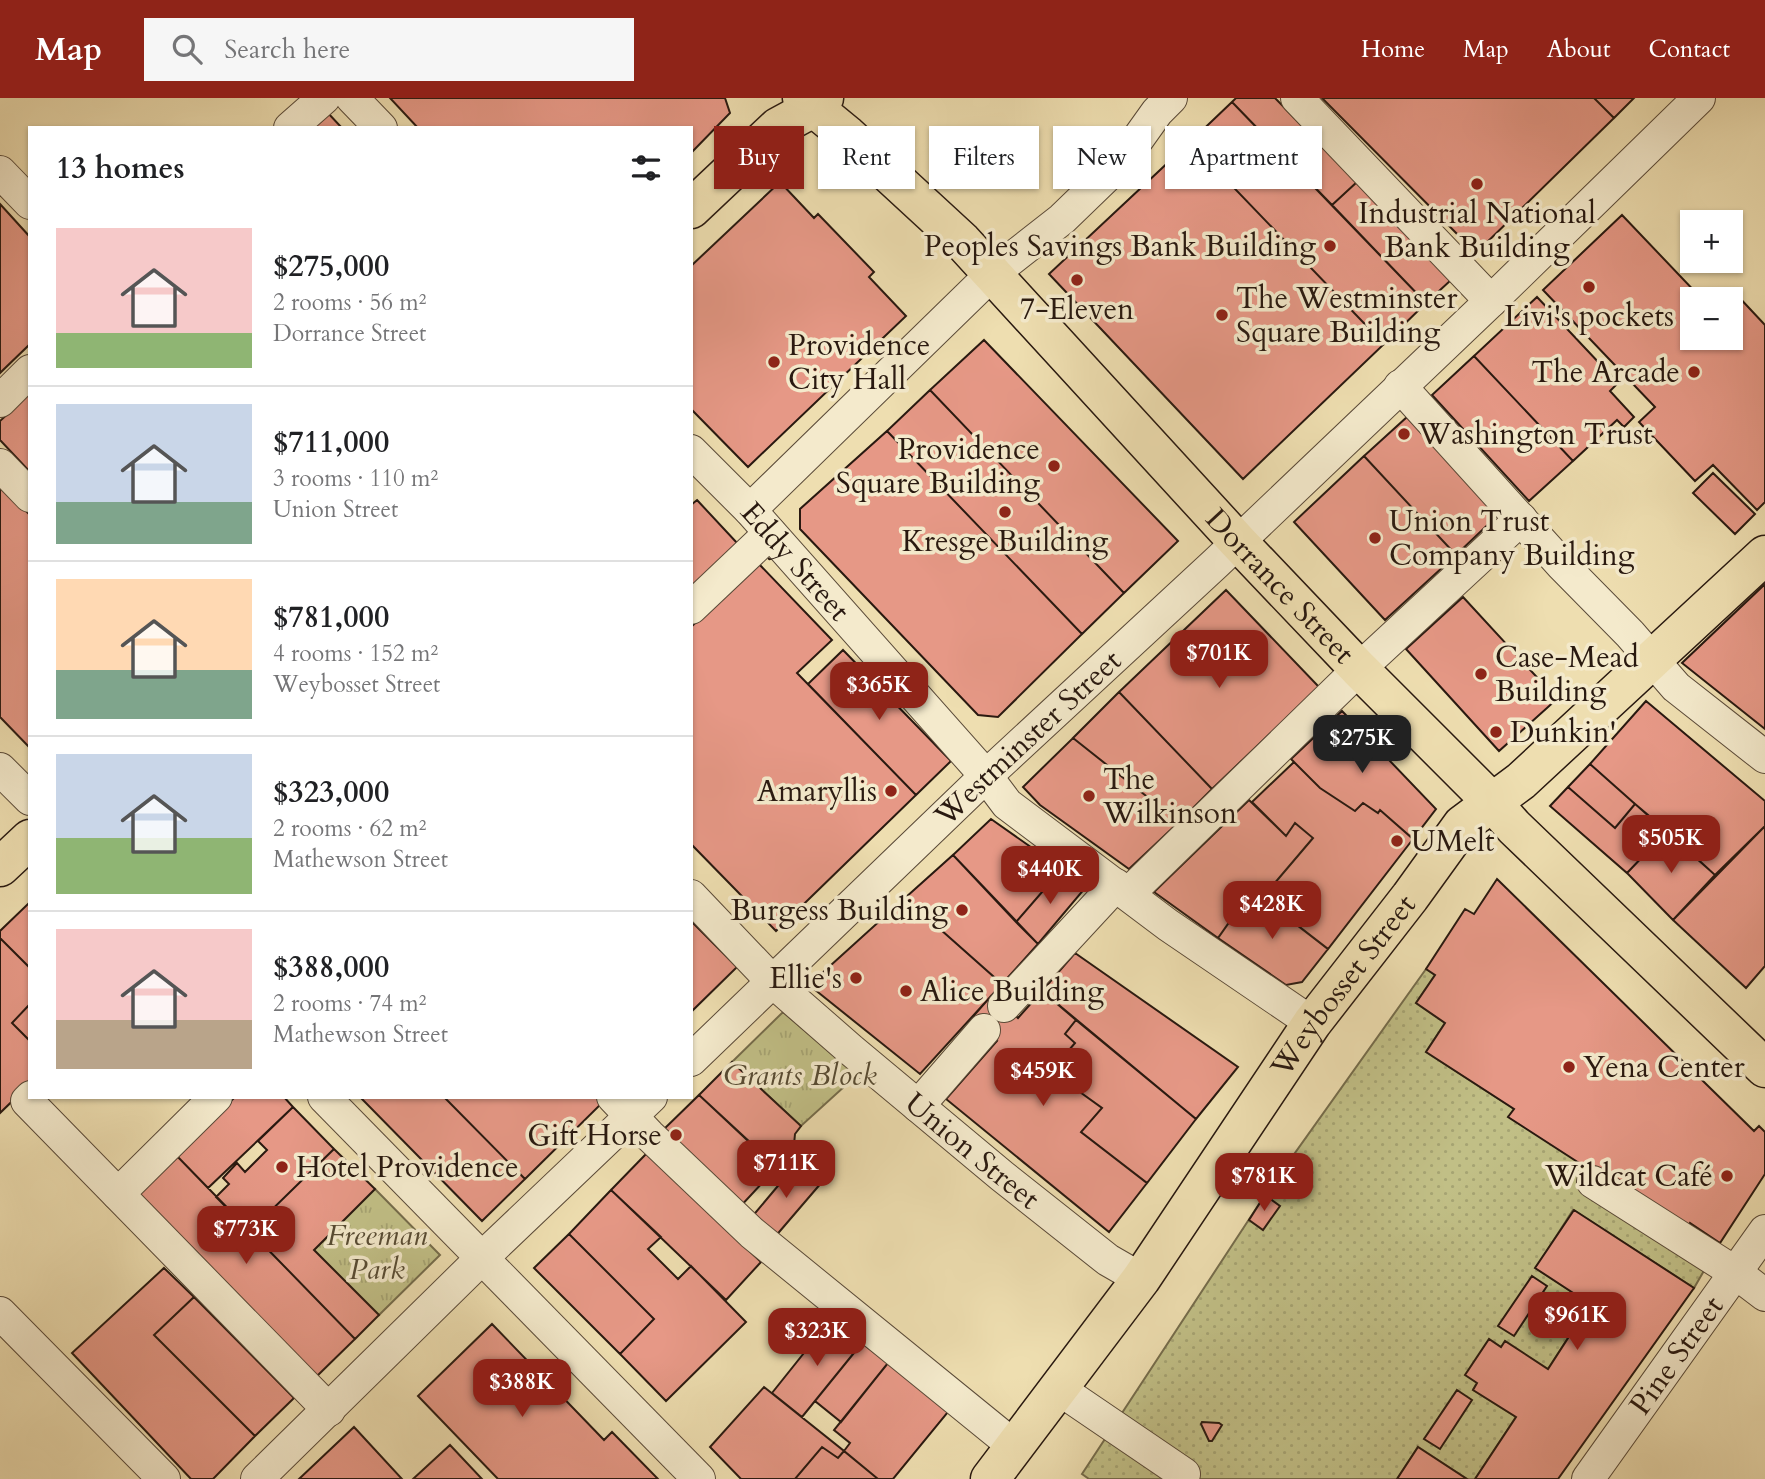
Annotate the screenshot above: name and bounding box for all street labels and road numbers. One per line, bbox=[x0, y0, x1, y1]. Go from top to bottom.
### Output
street label: Eddy Street bbox=[731, 493, 859, 630]
street label: Dorrance Street bbox=[1196, 500, 1364, 673]
street label: Westminster Street bbox=[925, 641, 1131, 836]
street label: Weybosset Street bbox=[1261, 886, 1426, 1086]
street label: Union Street bbox=[896, 1083, 1048, 1219]
street label: Pine Street bbox=[1620, 1287, 1734, 1423]

